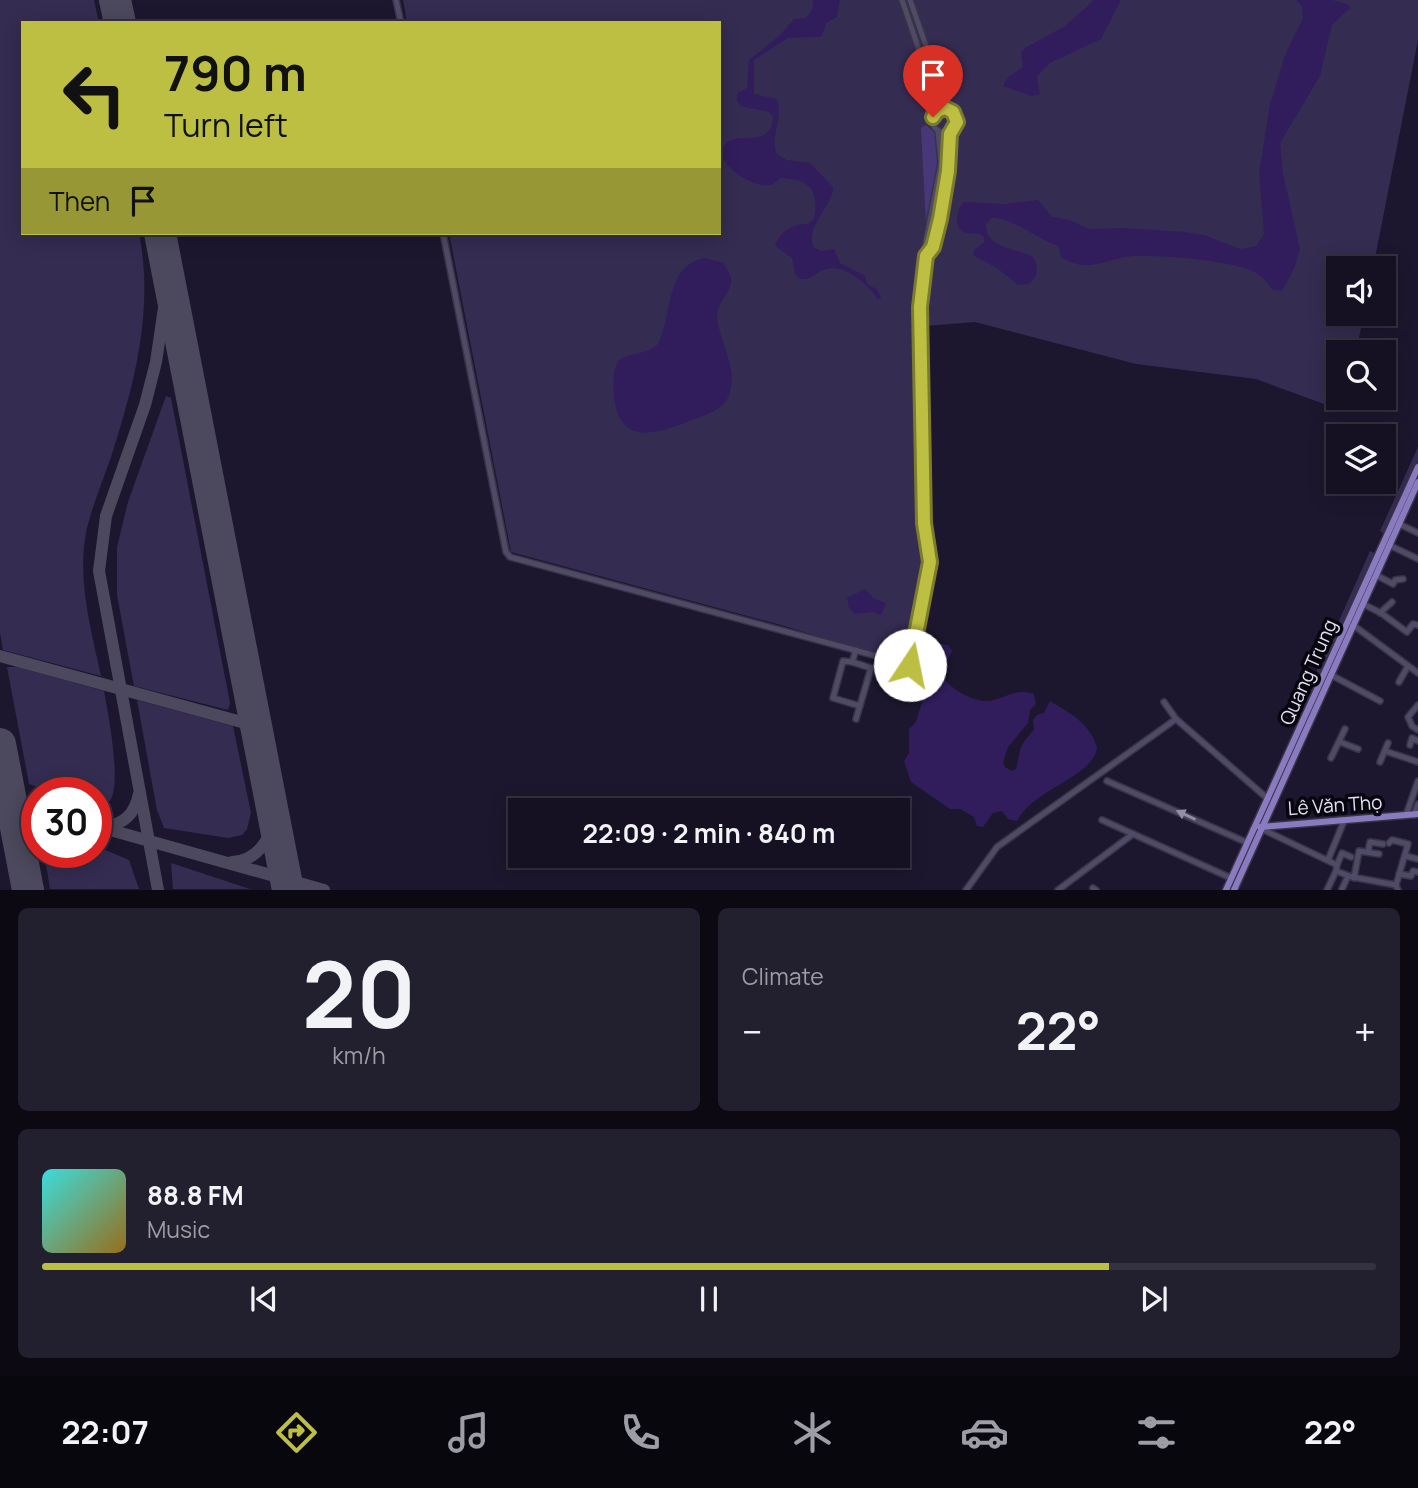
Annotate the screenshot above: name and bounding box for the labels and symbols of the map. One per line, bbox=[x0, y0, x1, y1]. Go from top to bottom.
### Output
pin bbox=[903, 45, 963, 117]
street label: Quang Trung bbox=[1273, 615, 1343, 729]
position arrow bbox=[873, 628, 947, 702]
speed limit sign: 30 bbox=[21, 777, 112, 868]
street label: Lê Văn Thọ bbox=[1287, 789, 1383, 821]
one-way arrow bbox=[1176, 809, 1196, 821]

